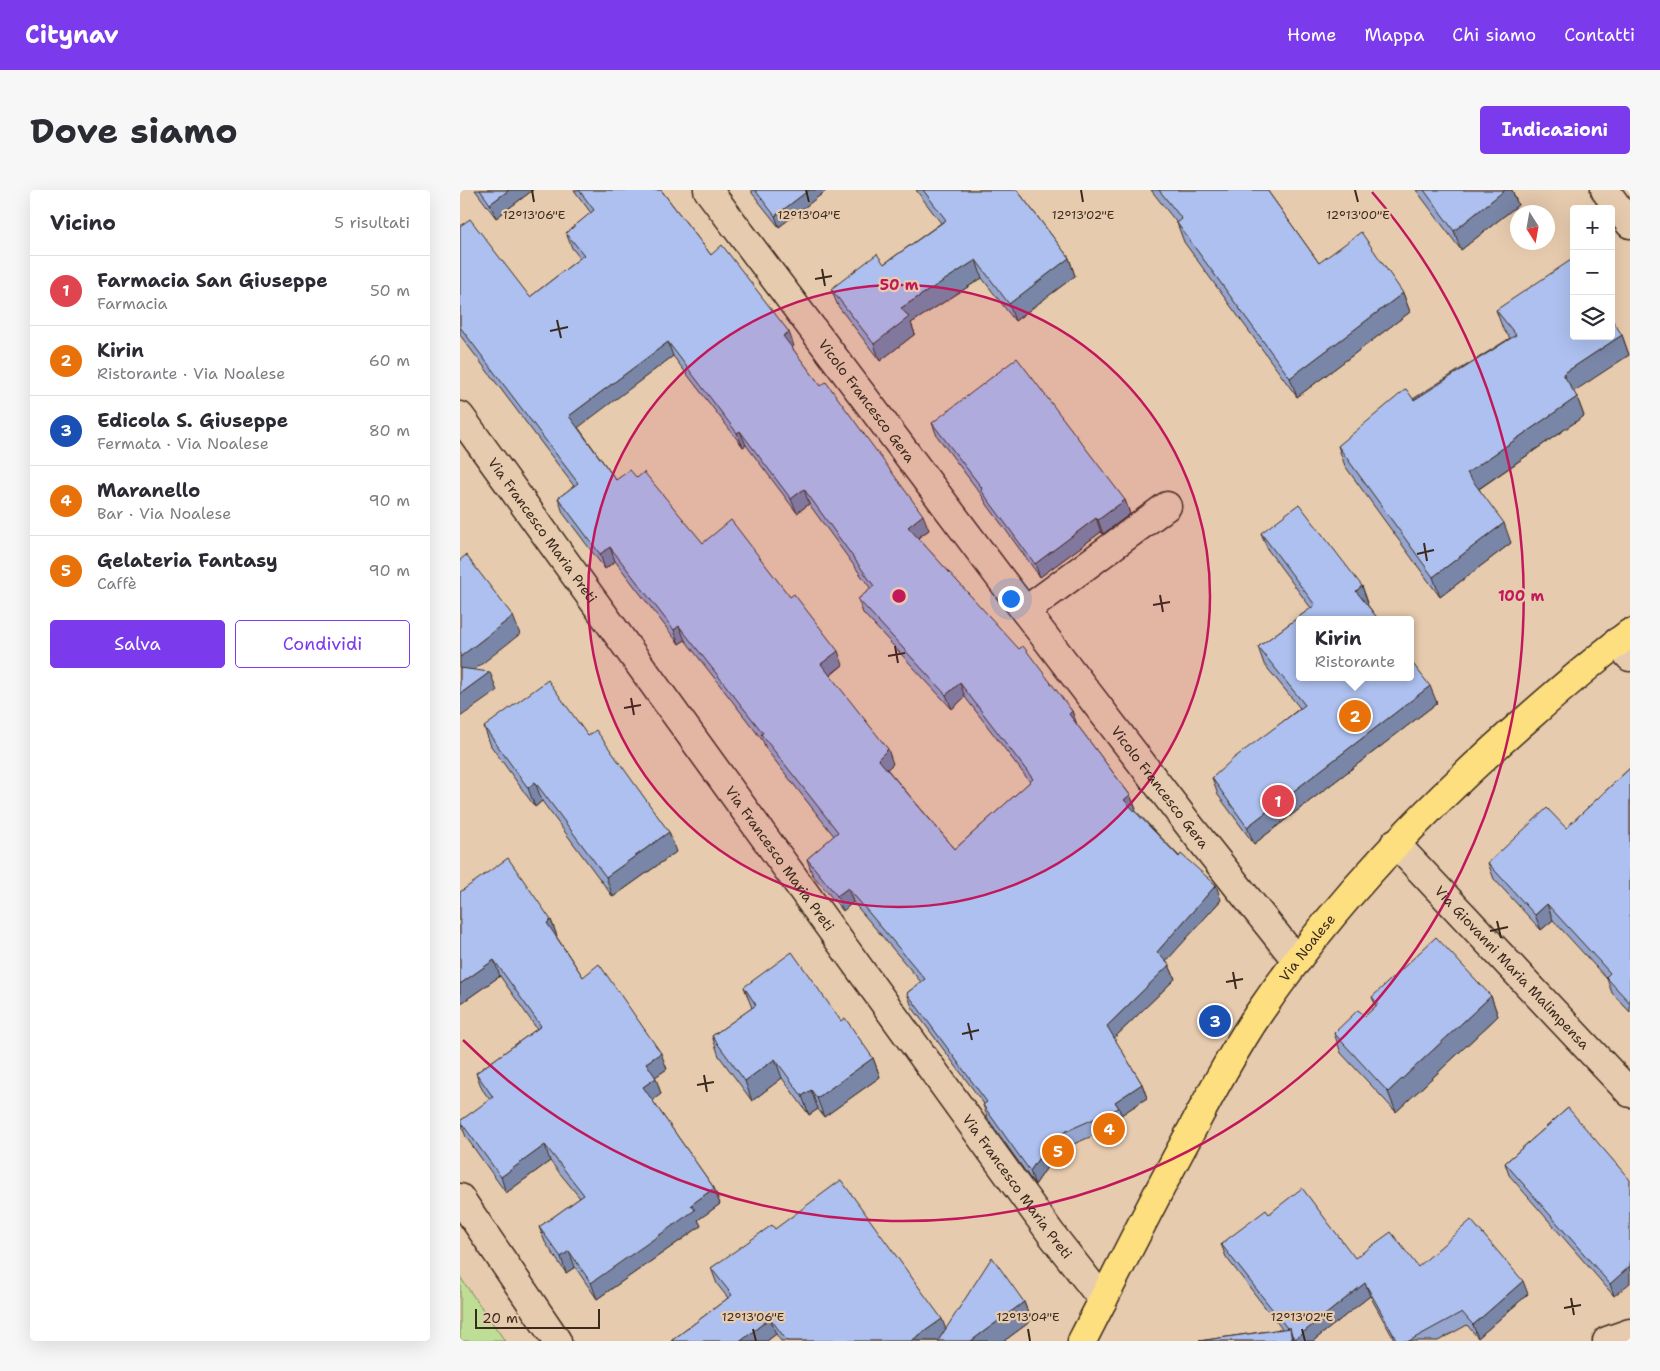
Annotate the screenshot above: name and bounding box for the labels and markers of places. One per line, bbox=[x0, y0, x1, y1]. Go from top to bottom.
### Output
centre of rings bbox=[890, 587, 908, 605]
pin: 2 bbox=[1339, 697, 1371, 735]
pin: 1 bbox=[1262, 782, 1294, 820]
pin: 3 bbox=[1199, 1002, 1231, 1040]
pin: 4 bbox=[1093, 1110, 1125, 1148]
pin: 5 bbox=[1042, 1132, 1074, 1170]

